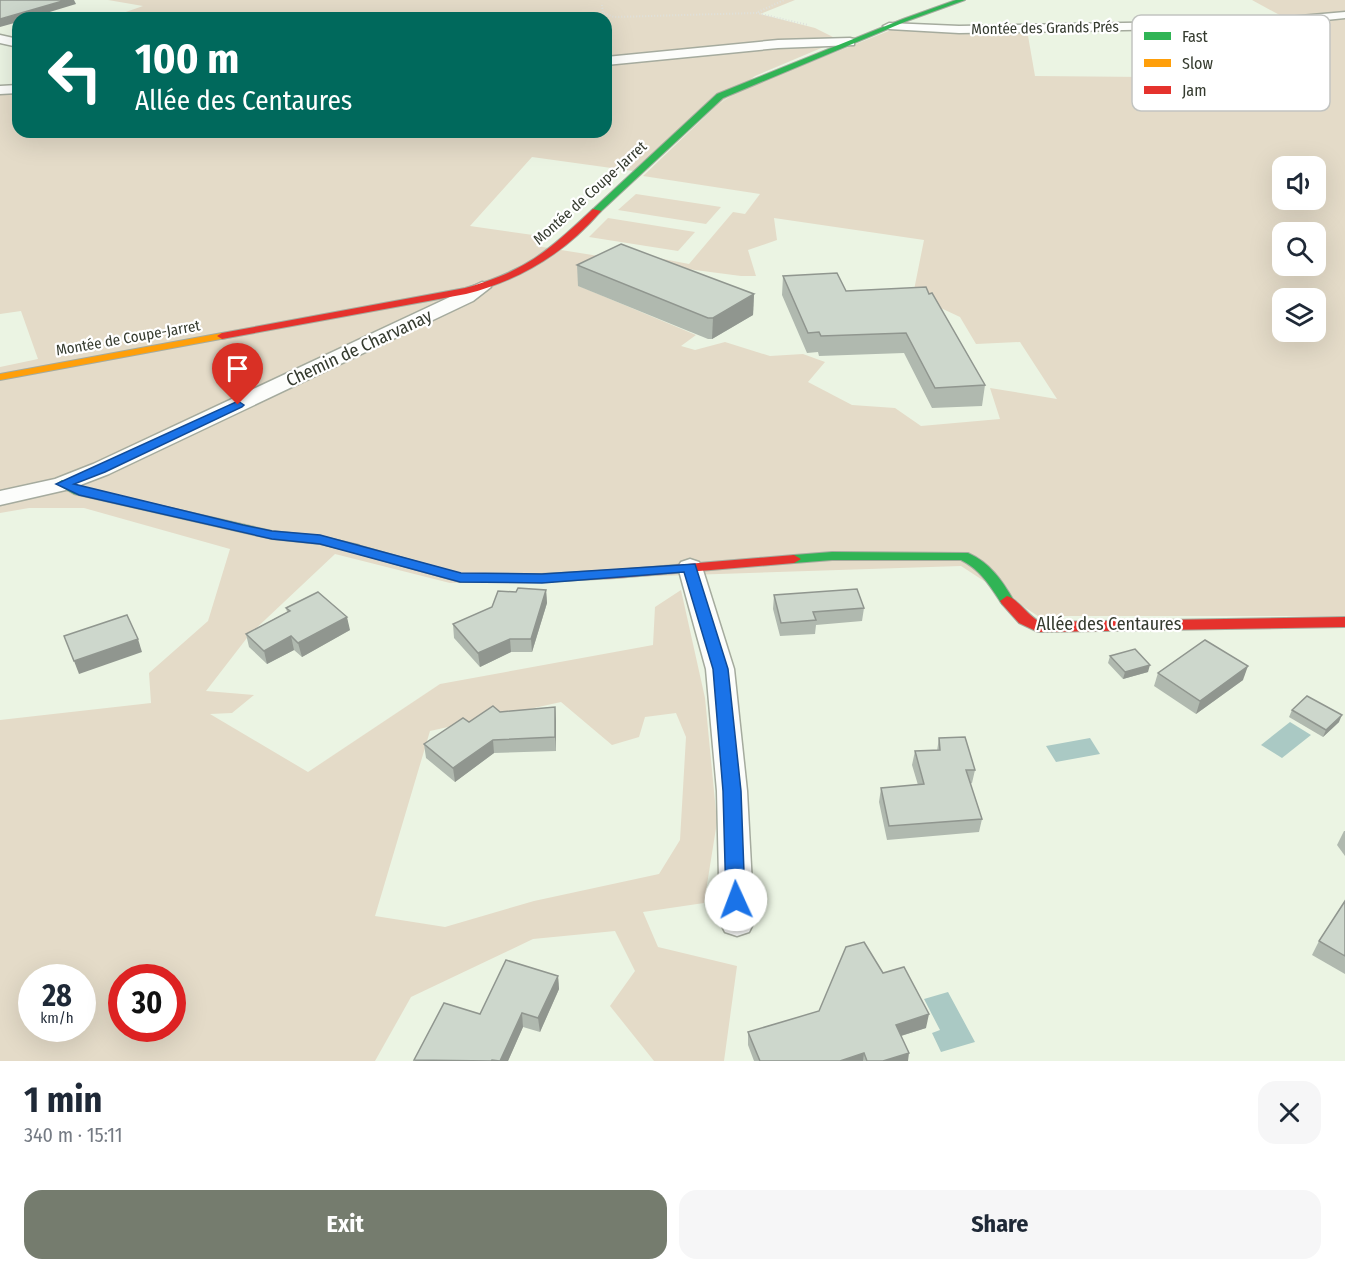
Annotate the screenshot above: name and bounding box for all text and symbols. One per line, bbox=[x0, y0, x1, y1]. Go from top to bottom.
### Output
legend bbox=[1132, 15, 1330, 111]
street label: Montée des Grands Prés bbox=[971, 18, 1119, 38]
text: Fast bbox=[1182, 27, 1209, 46]
text: 100 m bbox=[135, 34, 239, 84]
icon: left bbox=[36, 36, 114, 114]
text: Slow bbox=[1182, 54, 1213, 73]
text: Jam bbox=[1182, 81, 1207, 100]
text: Allée des Centaures bbox=[135, 85, 352, 117]
street label: Montée de Coupe-Jarret bbox=[530, 137, 650, 249]
map controls bbox=[1272, 156, 1326, 342]
button: sound bbox=[1272, 156, 1326, 210]
button: search bbox=[1272, 222, 1326, 276]
button: layers bbox=[1272, 288, 1326, 342]
street label: Chemin de Charvanay bbox=[283, 305, 435, 391]
street label: Montée de Coupe-Jarret bbox=[54, 316, 202, 360]
pin bbox=[212, 343, 263, 405]
icon: arrive bbox=[221, 352, 254, 385]
street label: Allée des Centaures bbox=[1037, 613, 1182, 635]
position arrow bbox=[704, 868, 768, 932]
speed limit sign: 30 bbox=[108, 964, 186, 1042]
text: 28 bbox=[42, 978, 72, 1014]
text: km/h bbox=[40, 1009, 74, 1027]
text: 1 min bbox=[24, 1078, 102, 1122]
button: close bbox=[1258, 1081, 1321, 1144]
text: 340 m · 15:11 bbox=[24, 1123, 122, 1147]
button: Exit bbox=[24, 1190, 667, 1259]
button: Share bbox=[679, 1190, 1321, 1259]

